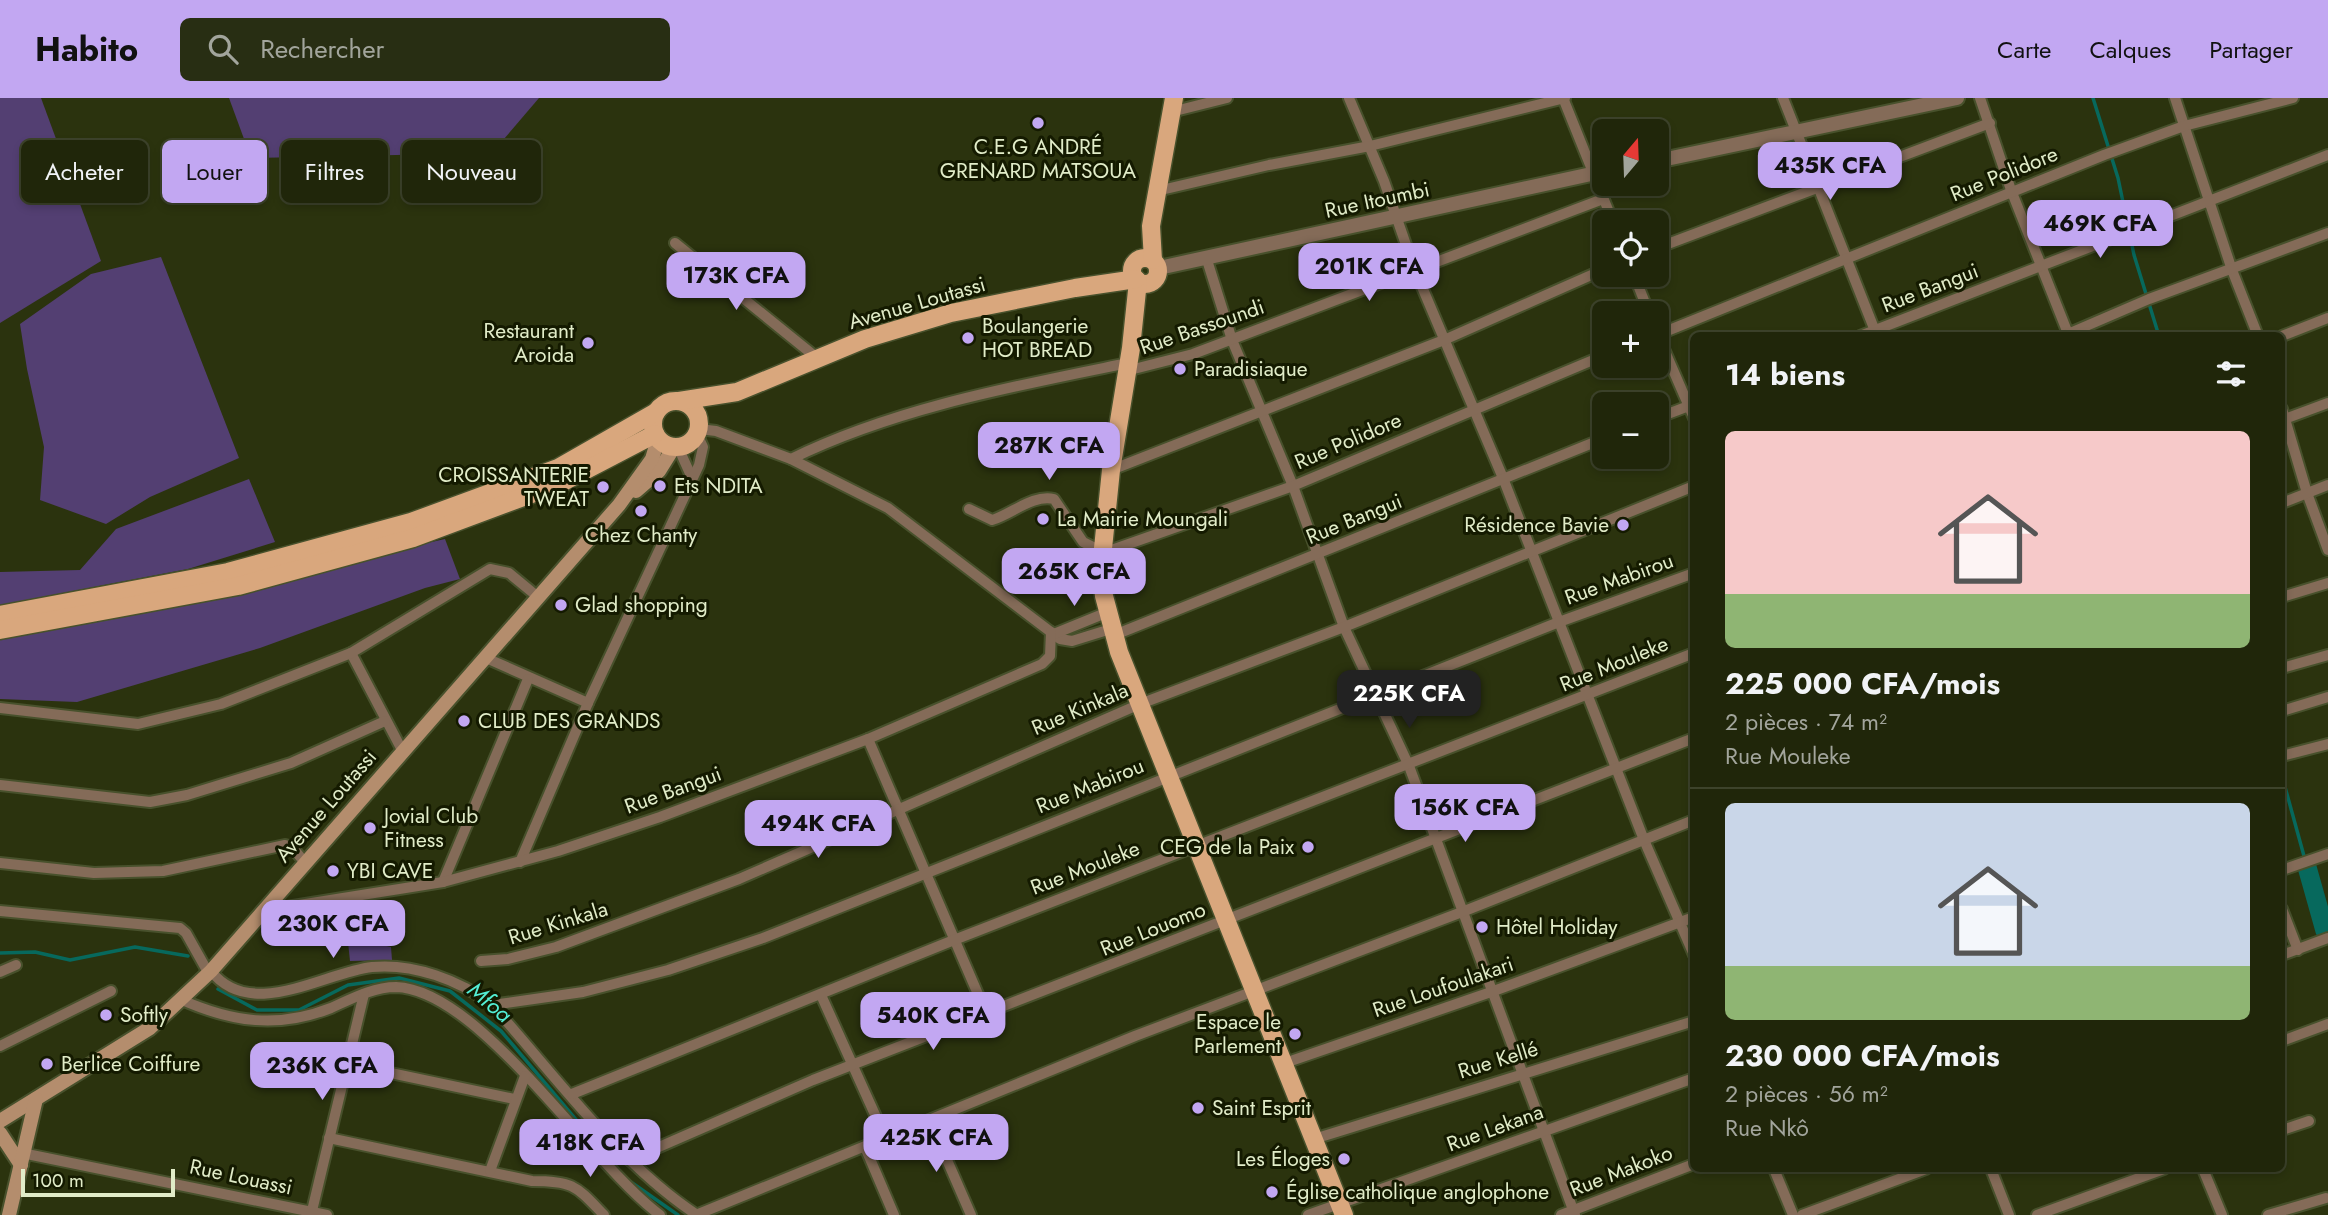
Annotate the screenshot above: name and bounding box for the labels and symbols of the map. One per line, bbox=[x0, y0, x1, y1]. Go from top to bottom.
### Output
marker: C.E.G ANDRÉ GRENARD MATSOUA bbox=[1030, 115, 1046, 131]
north arrow bbox=[1592, 119, 1670, 196]
place label: C.E.G ANDRÉ GRENARD MATSOUA bbox=[940, 132, 1136, 186]
street label: Rue Polidore bbox=[1946, 139, 2062, 209]
pin: 435K CFA bbox=[1758, 142, 1902, 202]
street label: Rue Itoumbi bbox=[1322, 174, 1432, 226]
pin: 469K CFA bbox=[2028, 200, 2172, 260]
pin: 201K CFA bbox=[1297, 244, 1441, 303]
pin: 173K CFA bbox=[664, 252, 808, 312]
street label: Rue Bangui bbox=[1877, 256, 1983, 320]
street label: Avenue Loutassi bbox=[845, 269, 989, 337]
street label: Rue Bassoundi bbox=[1136, 292, 1268, 362]
place label: Boulangerie HOT BREAD bbox=[982, 311, 1092, 365]
place label: Restaurant Aroida bbox=[483, 316, 574, 370]
marker: Boulangerie HOT BREAD bbox=[960, 330, 976, 346]
marker: Restaurant Aroida bbox=[580, 335, 596, 351]
place label: Paradisiaque bbox=[1194, 354, 1308, 384]
marker: Paradisiaque bbox=[1172, 361, 1188, 377]
street label: Rue Polidore bbox=[1290, 405, 1406, 477]
pin: 287K CFA bbox=[977, 422, 1121, 482]
place label: CROISSANTERIE TWEAT bbox=[438, 460, 589, 514]
place label: Ets NDITA bbox=[674, 471, 763, 501]
marker: Ets NDITA bbox=[652, 478, 668, 494]
marker: CROISSANTERIE TWEAT bbox=[595, 479, 611, 495]
street label: Rue Bangui bbox=[1301, 486, 1407, 552]
marker: Chez Chanty bbox=[633, 503, 649, 519]
place label: La Mairie Moungali bbox=[1057, 504, 1228, 534]
place label: Résidence Bavie bbox=[1464, 510, 1609, 540]
marker: La Mairie Moungali bbox=[1035, 511, 1051, 527]
marker: Résidence Bavie bbox=[1615, 517, 1631, 533]
place label: Chez Chanty bbox=[585, 520, 698, 550]
street label: Rue Mabirou bbox=[1560, 545, 1678, 613]
pin: 265K CFA bbox=[1002, 548, 1146, 608]
place label: Glad shopping bbox=[575, 590, 708, 620]
marker: Glad shopping bbox=[553, 597, 569, 613]
street label: Rue Mouleke bbox=[1555, 629, 1673, 699]
pin: 225K CFA bbox=[1337, 670, 1481, 730]
street label: Rue Kinkala bbox=[1027, 675, 1133, 743]
place label: CLUB DES GRANDS bbox=[478, 706, 661, 736]
marker: CLUB DES GRANDS bbox=[456, 713, 472, 729]
street label: Avenue Loutassi bbox=[268, 743, 384, 869]
street label: Rue Mabirou bbox=[1032, 751, 1148, 821]
street label: Rue Bangui bbox=[620, 759, 726, 821]
pin: 156K CFA bbox=[1393, 784, 1537, 844]
pin: 494K CFA bbox=[746, 800, 890, 860]
place label: Jovial Club Fitness bbox=[381, 801, 478, 855]
marker: Jovial Club Fitness bbox=[362, 820, 378, 836]
place label: CEG de la Paix bbox=[1160, 832, 1294, 862]
street label: Rue Mouleke bbox=[1026, 833, 1144, 903]
marker: CEG de la Paix bbox=[1300, 839, 1316, 855]
place label: YBI CAVE bbox=[347, 856, 433, 886]
marker: YBI CAVE bbox=[325, 863, 341, 879]
street label: Rue Kinkala bbox=[505, 894, 611, 952]
street label: Rue Louomo bbox=[1096, 894, 1210, 964]
pin: 230K CFA bbox=[261, 900, 405, 960]
place label: Hôtel Holiday bbox=[1496, 912, 1618, 942]
marker: Hôtel Holiday bbox=[1474, 919, 1490, 935]
street label: Rue Loufoulakari bbox=[1368, 949, 1518, 1025]
water label: Mfoa bbox=[460, 973, 520, 1031]
pin: 540K CFA bbox=[861, 992, 1005, 1052]
place label: Softly bbox=[120, 1000, 169, 1030]
marker: Softly bbox=[98, 1007, 114, 1023]
place label: Espace le Parlement bbox=[1194, 1007, 1281, 1061]
marker: Espace le Parlement bbox=[1287, 1026, 1303, 1042]
street label: Rue Kellé bbox=[1454, 1034, 1542, 1086]
pin: 236K CFA bbox=[250, 1042, 394, 1102]
place label: Berlice Coiffure bbox=[61, 1049, 200, 1079]
marker: Berlice Coiffure bbox=[39, 1056, 55, 1072]
place label: Saint Esprit bbox=[1212, 1093, 1311, 1123]
street label: Rue Lekana bbox=[1443, 1097, 1547, 1159]
marker: Saint Esprit bbox=[1190, 1100, 1206, 1116]
pin: 425K CFA bbox=[864, 1114, 1008, 1174]
pin: 418K CFA bbox=[518, 1119, 662, 1179]
street label: Rue Makoko bbox=[1565, 1138, 1677, 1204]
place label: Les Éloges bbox=[1236, 1144, 1330, 1174]
street label: Rue Louassi bbox=[187, 1151, 295, 1203]
marker: Les Éloges bbox=[1336, 1151, 1352, 1167]
scale bar bbox=[21, 1166, 175, 1198]
place label: Église catholique anglophone bbox=[1286, 1177, 1549, 1207]
marker: Église catholique anglophone bbox=[1264, 1184, 1280, 1200]

